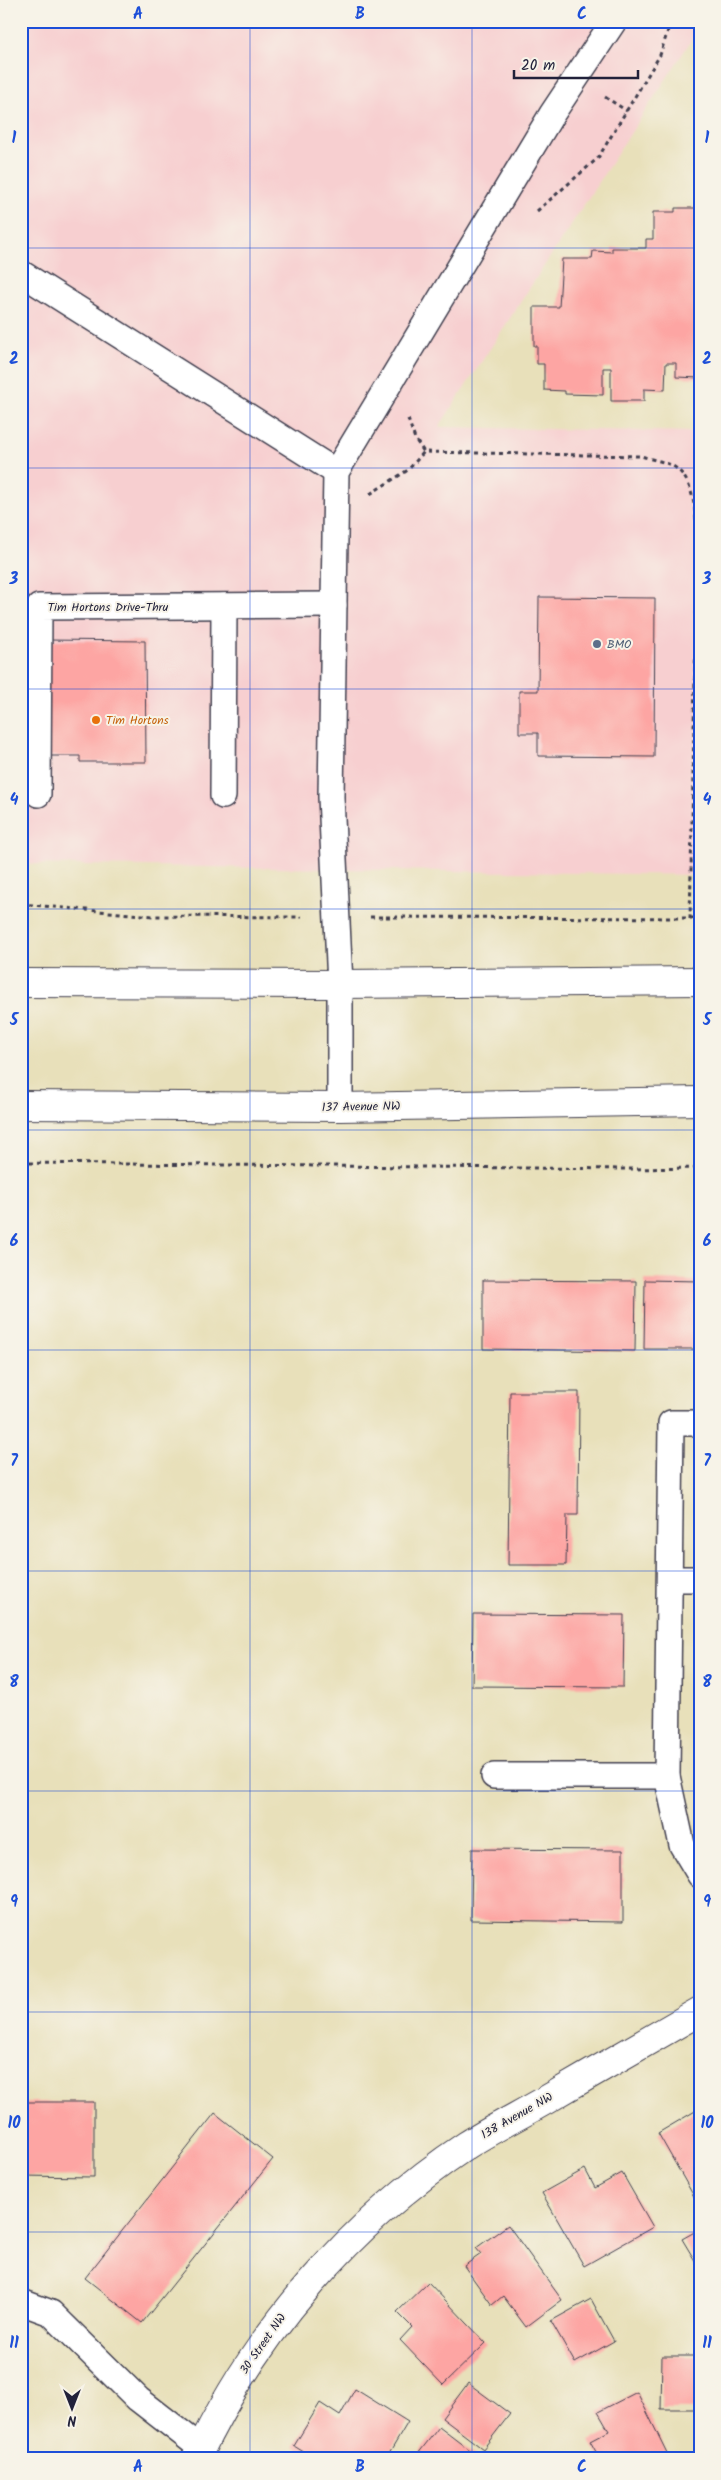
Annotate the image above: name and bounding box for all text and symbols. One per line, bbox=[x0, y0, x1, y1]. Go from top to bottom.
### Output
text: A bbox=[133, 2, 143, 27]
text: B bbox=[355, 2, 365, 27]
text: C bbox=[577, 2, 587, 27]
scale bar bbox=[514, 48, 637, 80]
text: 20 m bbox=[521, 54, 555, 78]
text: 1 bbox=[12, 126, 17, 151]
text: 1 bbox=[705, 126, 710, 151]
text: 2 bbox=[9, 347, 19, 372]
text: 2 bbox=[702, 347, 712, 372]
text: 3 bbox=[9, 567, 19, 592]
text: 3 bbox=[702, 567, 712, 592]
street label: Tim Hortons Drive-Thru bbox=[48, 598, 169, 617]
place label: BMO bbox=[607, 635, 632, 654]
marker: BMO bbox=[591, 638, 603, 650]
place label: Tim Hortons bbox=[106, 711, 169, 730]
marker: Tim Hortons bbox=[90, 714, 102, 726]
text: 4 bbox=[10, 788, 19, 813]
text: 4 bbox=[703, 788, 712, 813]
text: 5 bbox=[9, 1008, 20, 1033]
text: 5 bbox=[702, 1008, 713, 1033]
street label: 137 Avenue NW bbox=[322, 1097, 400, 1117]
text: 6 bbox=[10, 1229, 19, 1254]
text: 6 bbox=[703, 1229, 712, 1254]
text: 7 bbox=[10, 1449, 18, 1474]
text: 7 bbox=[703, 1449, 711, 1474]
text: 8 bbox=[9, 1670, 19, 1695]
text: 8 bbox=[702, 1670, 712, 1695]
text: 9 bbox=[10, 1890, 18, 1915]
text: 9 bbox=[703, 1890, 711, 1915]
street label: 138 Avenue NW bbox=[477, 2088, 557, 2144]
text: 10 bbox=[7, 2111, 21, 2136]
text: 10 bbox=[700, 2111, 714, 2136]
street label: 30 Street NW bbox=[235, 2310, 291, 2378]
text: 11 bbox=[9, 2331, 19, 2356]
text: 11 bbox=[702, 2331, 712, 2356]
north arrow bbox=[48, 2382, 98, 2432]
text: N bbox=[67, 2409, 76, 2431]
text: A bbox=[133, 2455, 143, 2480]
text: B bbox=[355, 2455, 365, 2480]
text: C bbox=[577, 2455, 587, 2480]

